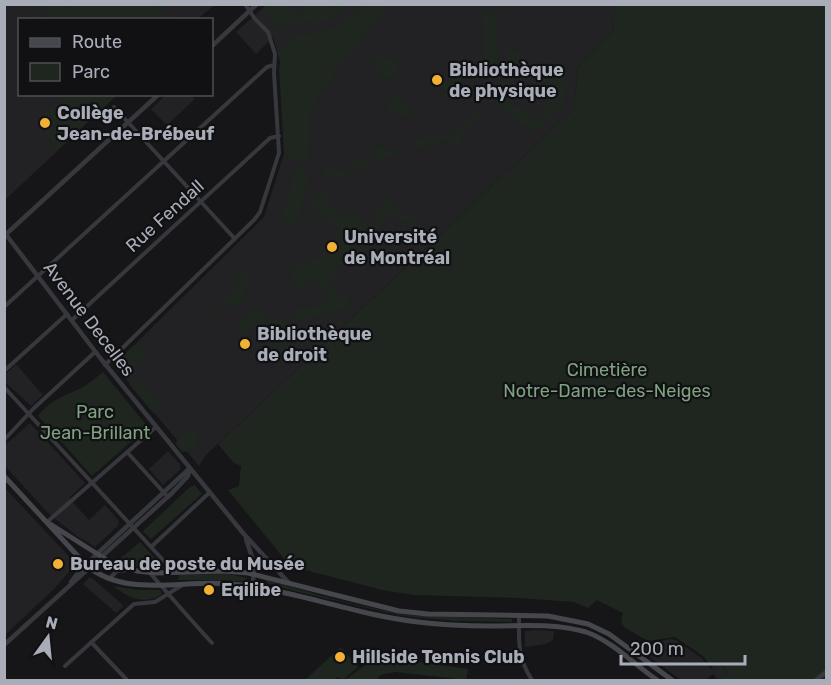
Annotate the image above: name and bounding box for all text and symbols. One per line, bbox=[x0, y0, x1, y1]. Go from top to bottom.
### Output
legend bbox=[18, 18, 213, 96]
text: Route bbox=[72, 31, 122, 53]
place label: Bibliothèque de physique bbox=[449, 59, 564, 102]
text: Parc bbox=[72, 61, 110, 83]
marker: Bibliothèque de physique bbox=[430, 73, 444, 87]
place label: Collège Jean-de-Brébeuf bbox=[57, 102, 214, 145]
marker: Collège Jean-de-Brébeuf bbox=[38, 116, 52, 130]
street label: Rue Fendall bbox=[121, 175, 209, 257]
place label: Université de Montréal bbox=[344, 226, 450, 269]
marker: Université de Montréal bbox=[325, 240, 339, 254]
street label: Avenue Decelles bbox=[39, 257, 139, 381]
place label: Bibliothèque de droit bbox=[257, 323, 372, 366]
marker: Bibliothèque de droit bbox=[238, 337, 252, 351]
park label: Cimetière Notre-Dame-des-Neiges bbox=[503, 359, 711, 402]
park label: Parc Jean-Brillant bbox=[40, 401, 150, 444]
place label: Bureau de poste du Musée bbox=[70, 553, 305, 575]
marker: Bureau de poste du Musée bbox=[51, 557, 65, 571]
place label: Eqilibe bbox=[221, 579, 282, 601]
marker: Eqilibe bbox=[202, 583, 216, 597]
north arrow bbox=[18, 607, 78, 667]
text: N bbox=[44, 612, 60, 634]
scale bar bbox=[621, 628, 746, 666]
text: 200 m bbox=[630, 638, 684, 660]
place label: Hillside Tennis Club bbox=[352, 646, 525, 668]
marker: Hillside Tennis Club bbox=[333, 650, 347, 664]

